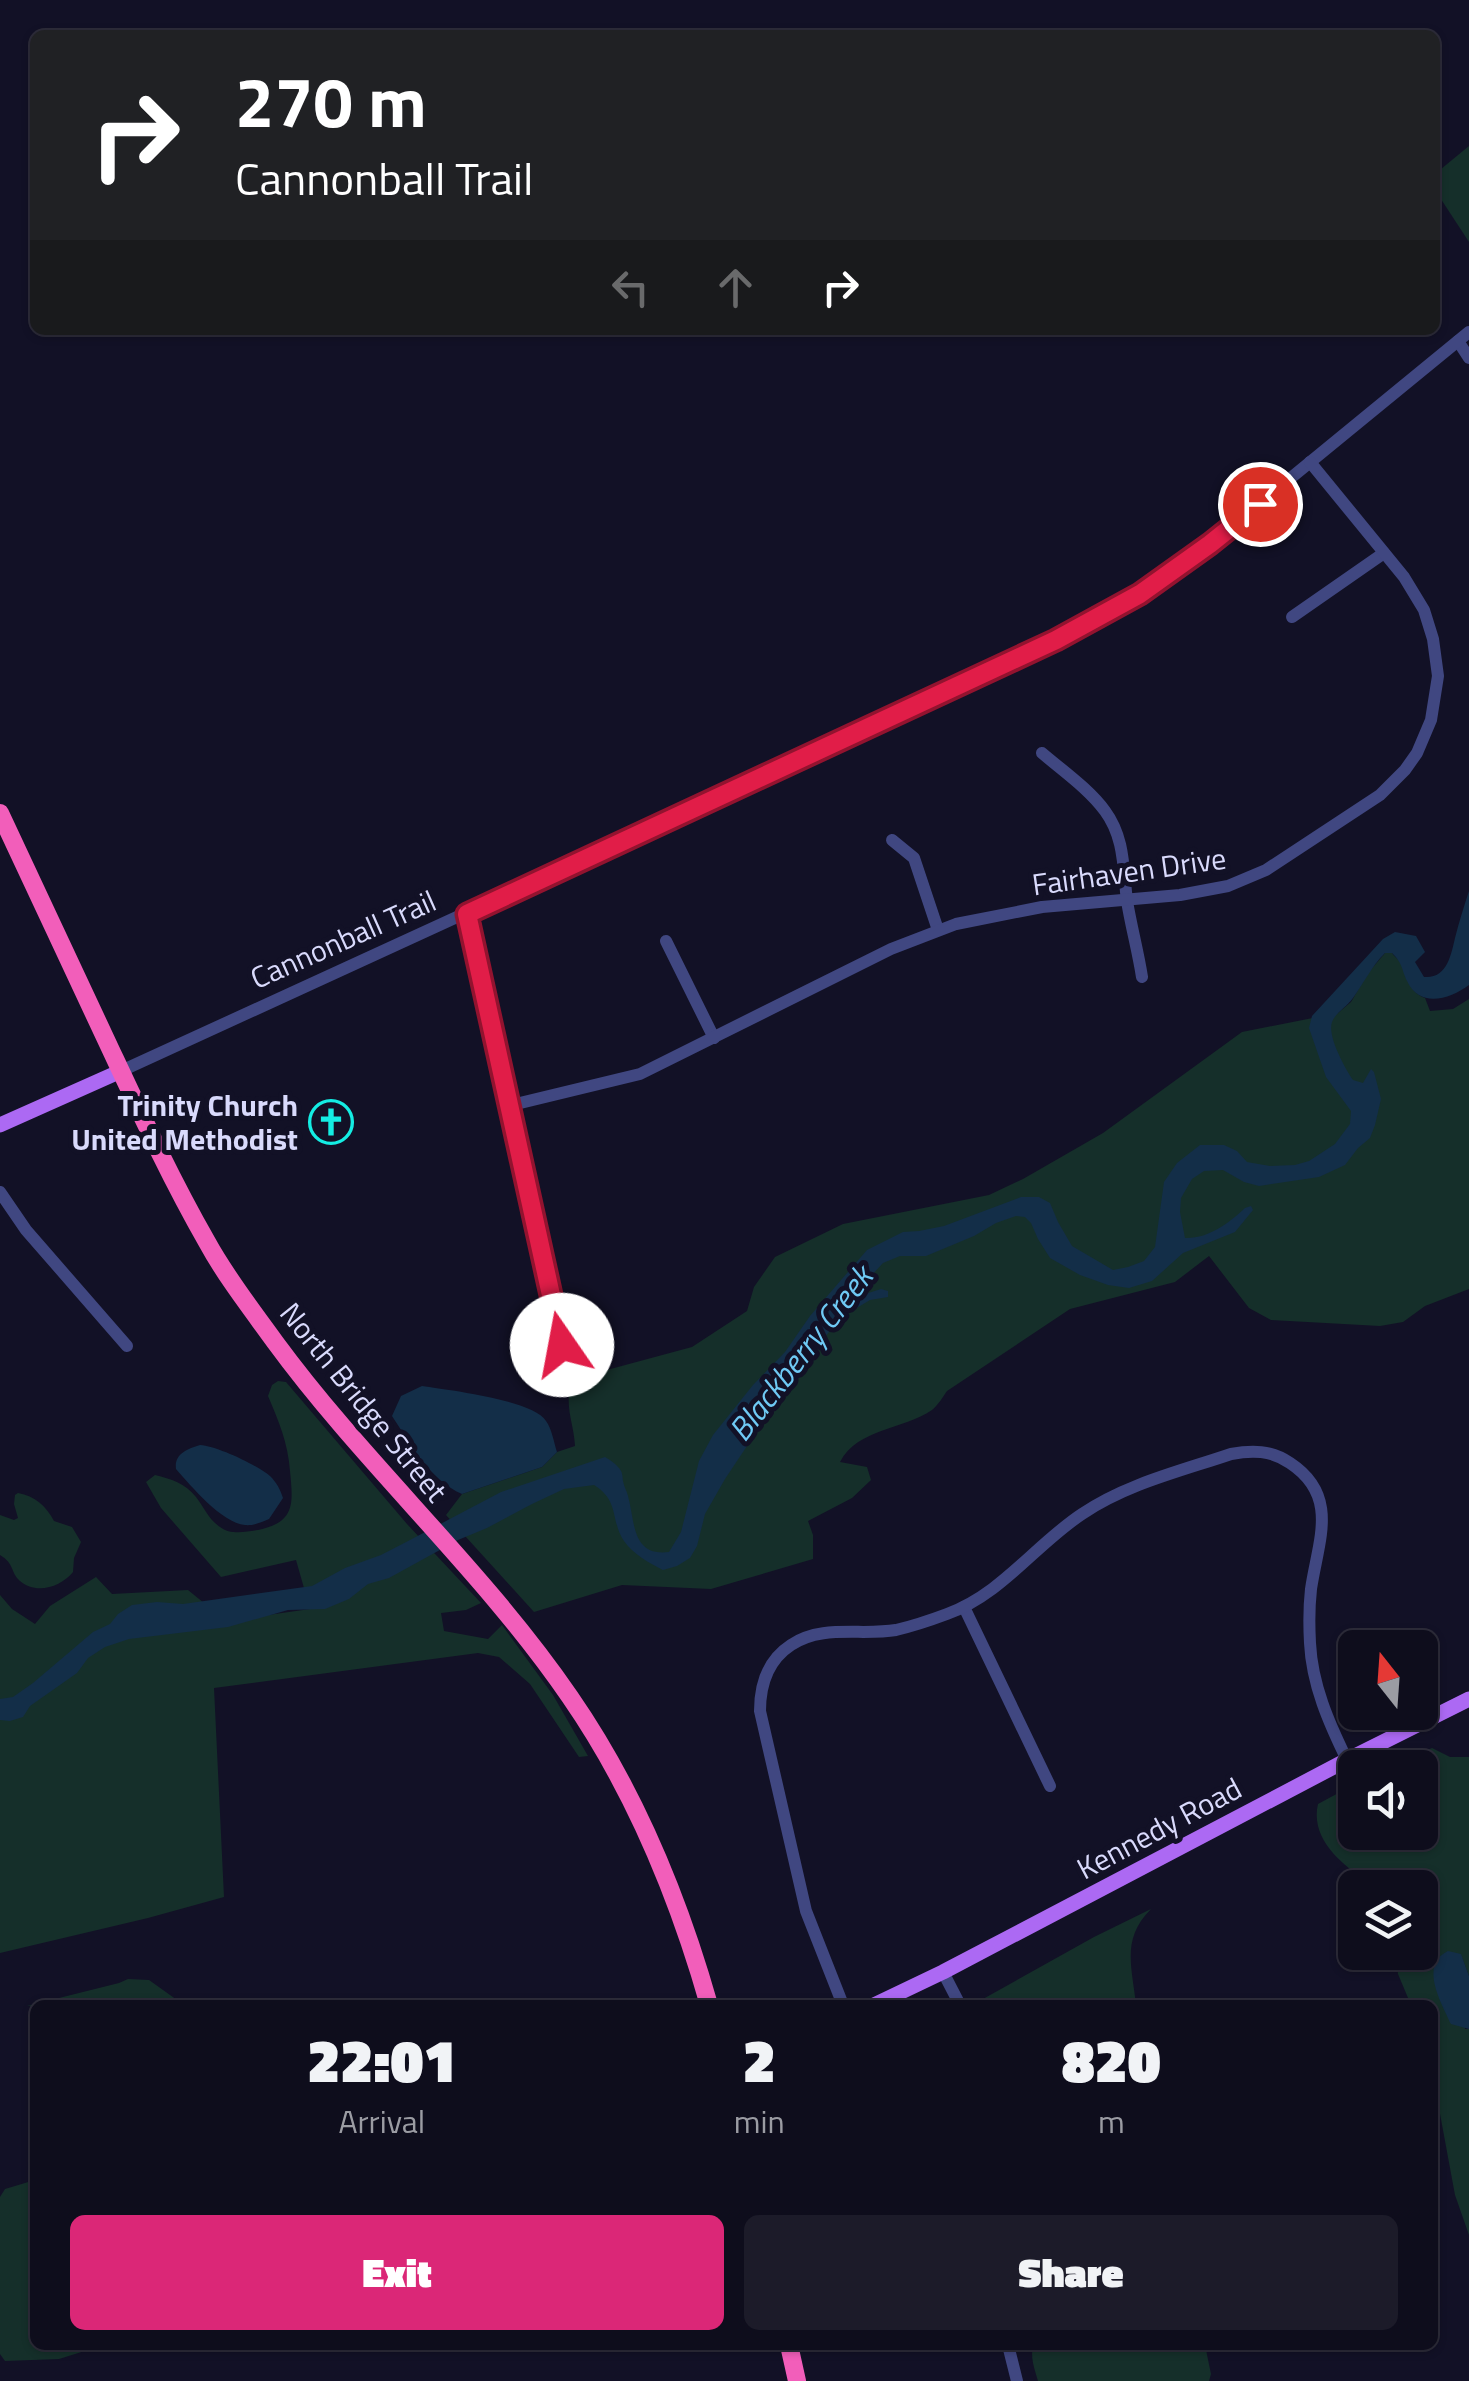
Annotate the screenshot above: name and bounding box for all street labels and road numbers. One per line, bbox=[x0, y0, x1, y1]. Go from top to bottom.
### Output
street label: Fairhaven Drive bbox=[1029, 835, 1229, 907]
street label: Cannonball Trail bbox=[243, 878, 443, 1000]
street label: North Bridge Street bbox=[269, 1292, 459, 1512]
street label: Kennedy Road bbox=[1068, 1765, 1250, 1891]

